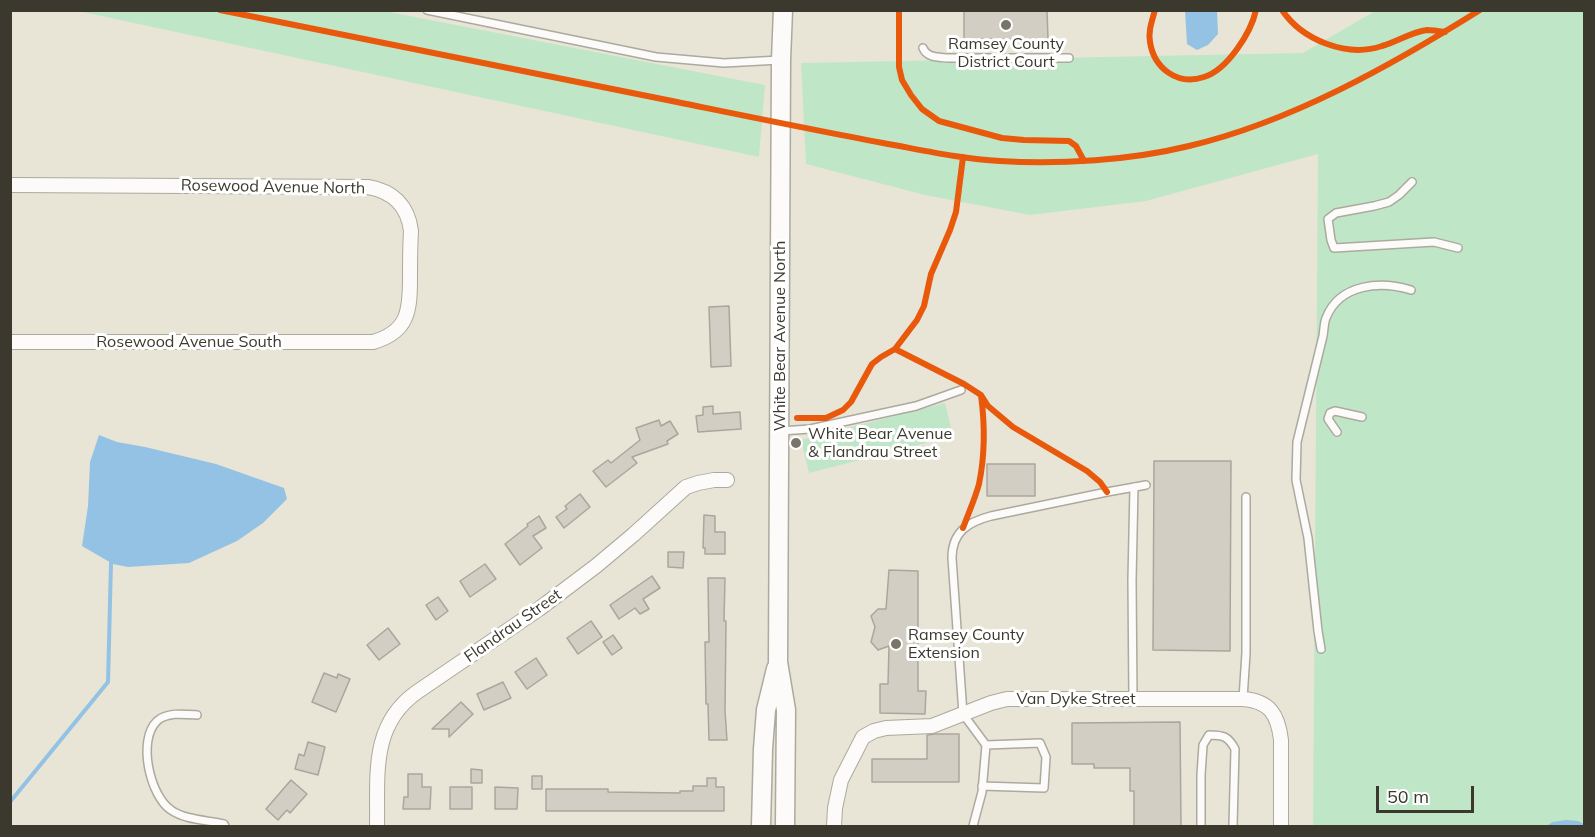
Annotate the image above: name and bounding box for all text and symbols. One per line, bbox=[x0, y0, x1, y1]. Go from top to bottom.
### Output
marker: Ramsey County District Court bbox=[999, 18, 1013, 32]
place label: Ramsey County District Court bbox=[948, 34, 1064, 72]
street label: Rosewood Avenue North bbox=[181, 176, 365, 198]
street label: White Bear Avenue North bbox=[770, 241, 790, 431]
street label: Rosewood Avenue South bbox=[96, 332, 282, 352]
place label: White Bear Avenue & Flandrau Street bbox=[808, 424, 952, 462]
marker: White Bear Avenue & Flandrau Street bbox=[789, 436, 803, 450]
street label: Flandrau Street bbox=[461, 585, 565, 667]
place label: Ramsey County Extension bbox=[908, 625, 1024, 663]
marker: Ramsey County Extension bbox=[889, 637, 903, 651]
street label: Van Dyke Street bbox=[1016, 689, 1136, 709]
scale bar bbox=[1379, 774, 1476, 812]
text: 50 m bbox=[1387, 785, 1429, 808]

